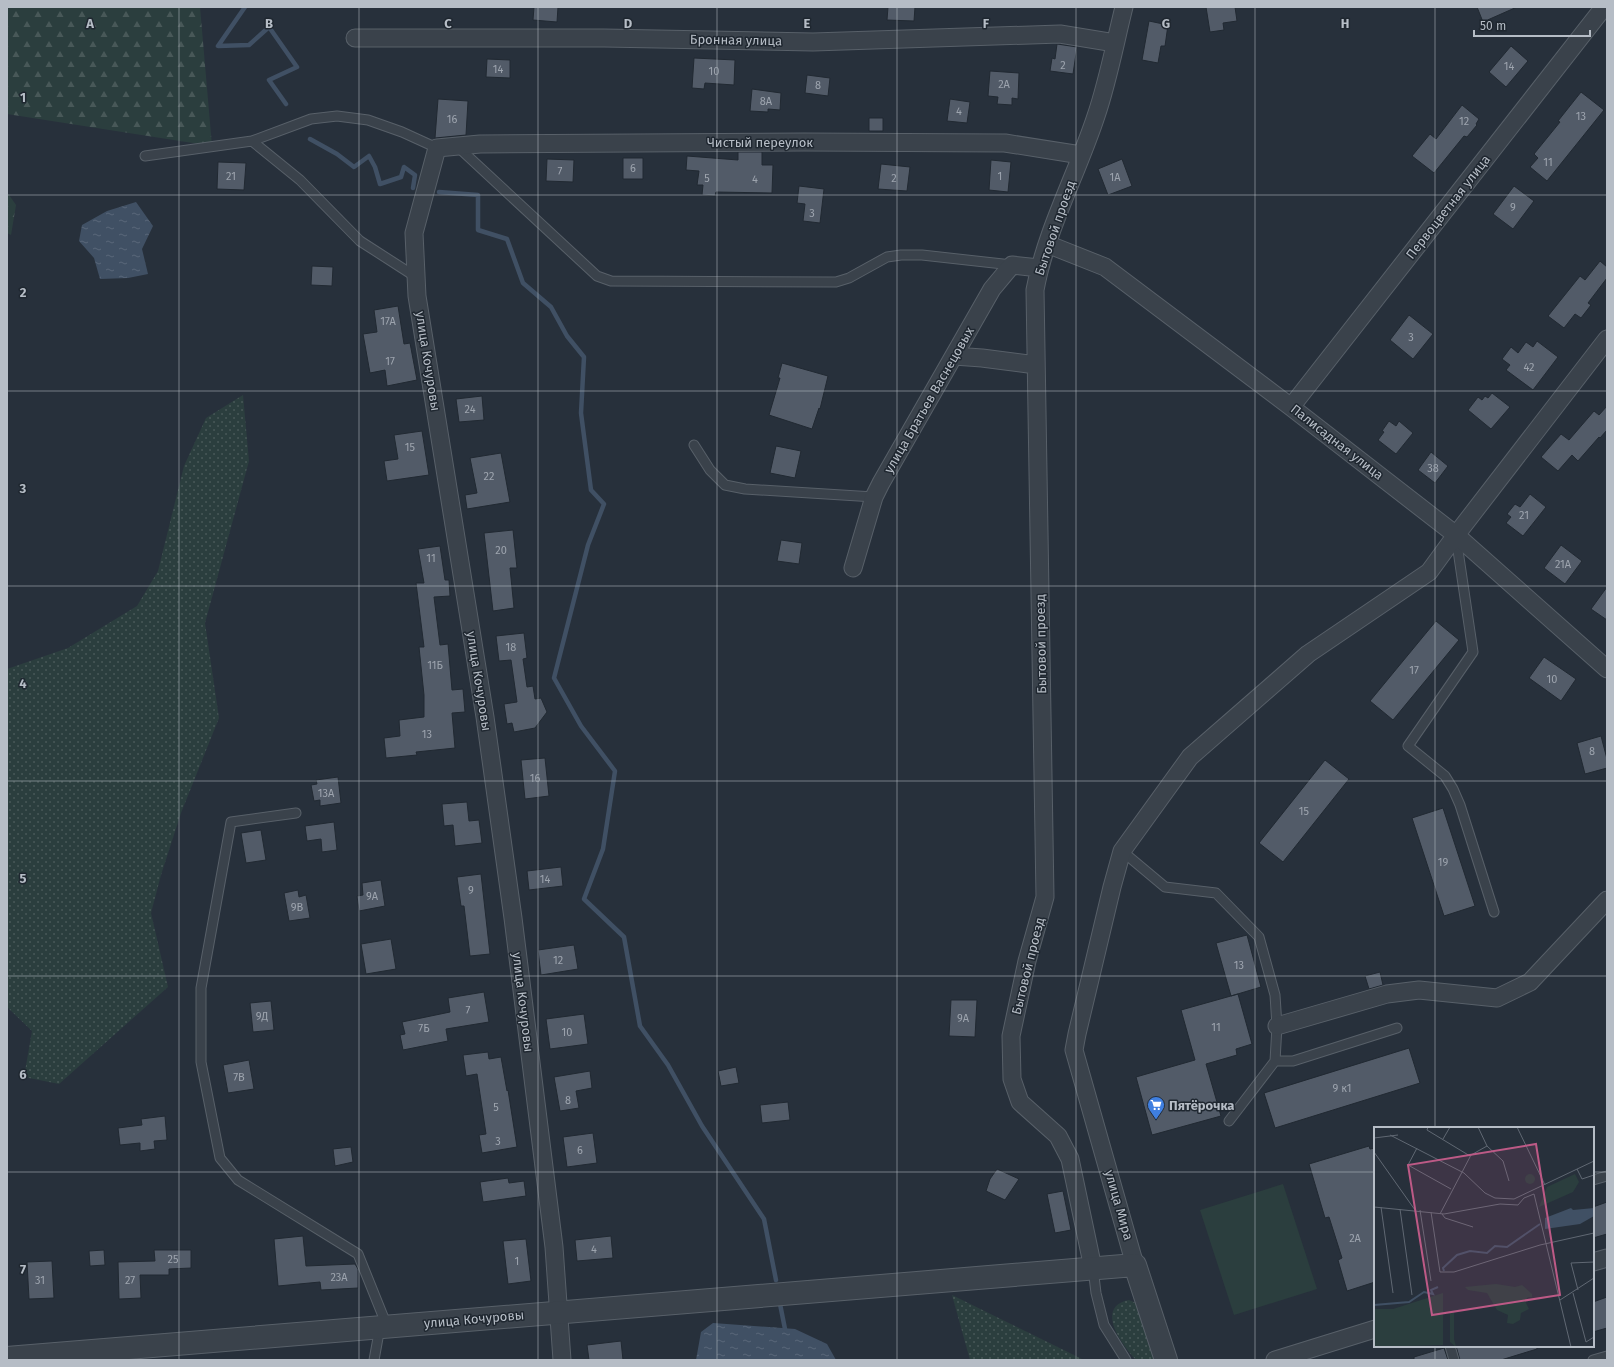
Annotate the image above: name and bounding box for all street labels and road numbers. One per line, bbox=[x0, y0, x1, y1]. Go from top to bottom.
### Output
street label: Бронная улица bbox=[690, 32, 782, 48]
street label: Чистый переулок bbox=[707, 135, 813, 150]
street label: Первоцветная улица bbox=[1403, 152, 1493, 262]
street label: Бытовой проезд bbox=[1032, 178, 1078, 278]
street label: улица Кочуровы bbox=[413, 310, 443, 412]
street label: улица Братьев Васнецовых bbox=[881, 324, 977, 476]
street label: Палисадная улица bbox=[1288, 401, 1386, 483]
street label: Бытовой проезд bbox=[1033, 594, 1049, 694]
street label: улица Кочуровы bbox=[464, 630, 494, 732]
street label: Бытовой проезд bbox=[1009, 916, 1047, 1016]
street label: улица Кочуровы bbox=[509, 951, 537, 1053]
street label: улица Мира bbox=[1102, 1168, 1136, 1242]
street label: улица Кочуровы bbox=[423, 1307, 525, 1331]

